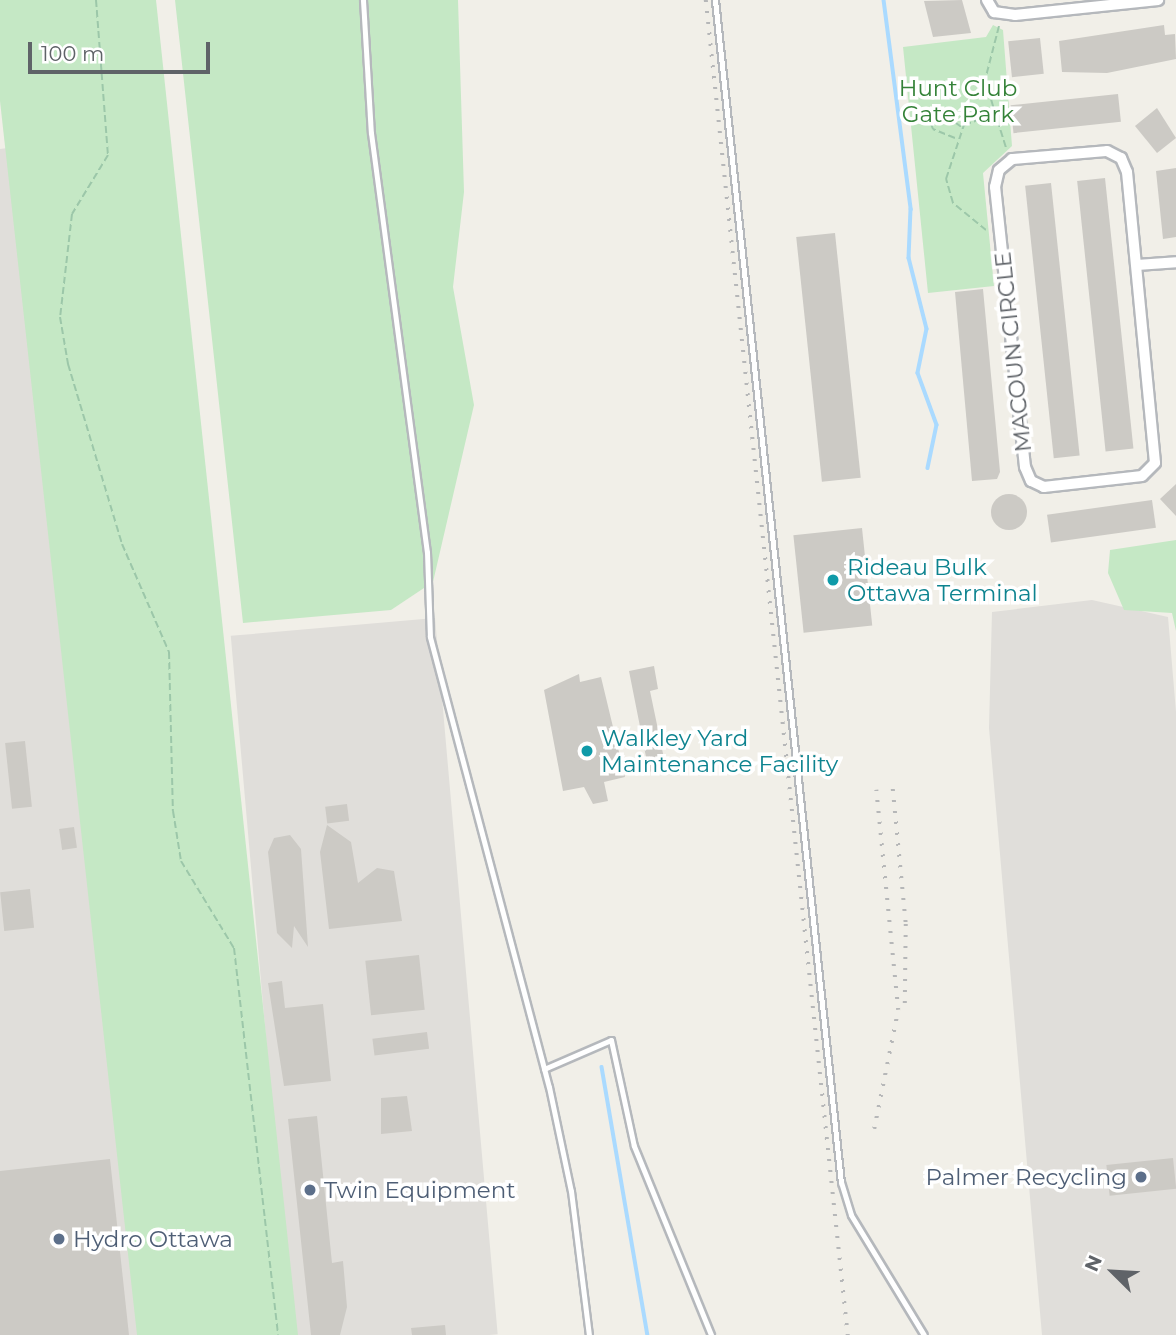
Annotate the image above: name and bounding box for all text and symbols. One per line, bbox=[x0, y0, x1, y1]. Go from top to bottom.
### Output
scale bar bbox=[32, 28, 214, 72]
text: 100 m bbox=[41, 41, 104, 66]
park label: Hunt Club Gate Park bbox=[899, 74, 1017, 128]
street label: MACOUN CIRCLE bbox=[989, 251, 1037, 453]
place label: Rideau Bulk Ottawa Terminal bbox=[847, 553, 1038, 607]
marker: Rideau Bulk Ottawa Terminal bbox=[825, 572, 841, 588]
place label: Walkley Yard Maintenance Facility bbox=[601, 724, 838, 778]
marker: Walkley Yard Maintenance Facility bbox=[579, 743, 595, 759]
place label: Palmer Recycling bbox=[926, 1163, 1127, 1191]
marker: Palmer Recycling bbox=[1133, 1169, 1149, 1185]
place label: Twin Equipment bbox=[324, 1176, 516, 1204]
marker: Twin Equipment bbox=[302, 1182, 318, 1198]
place label: Hydro Ottawa bbox=[73, 1225, 233, 1253]
marker: Hydro Ottawa bbox=[51, 1231, 67, 1247]
north arrow bbox=[1078, 1237, 1148, 1307]
text: N bbox=[1080, 1252, 1107, 1275]

